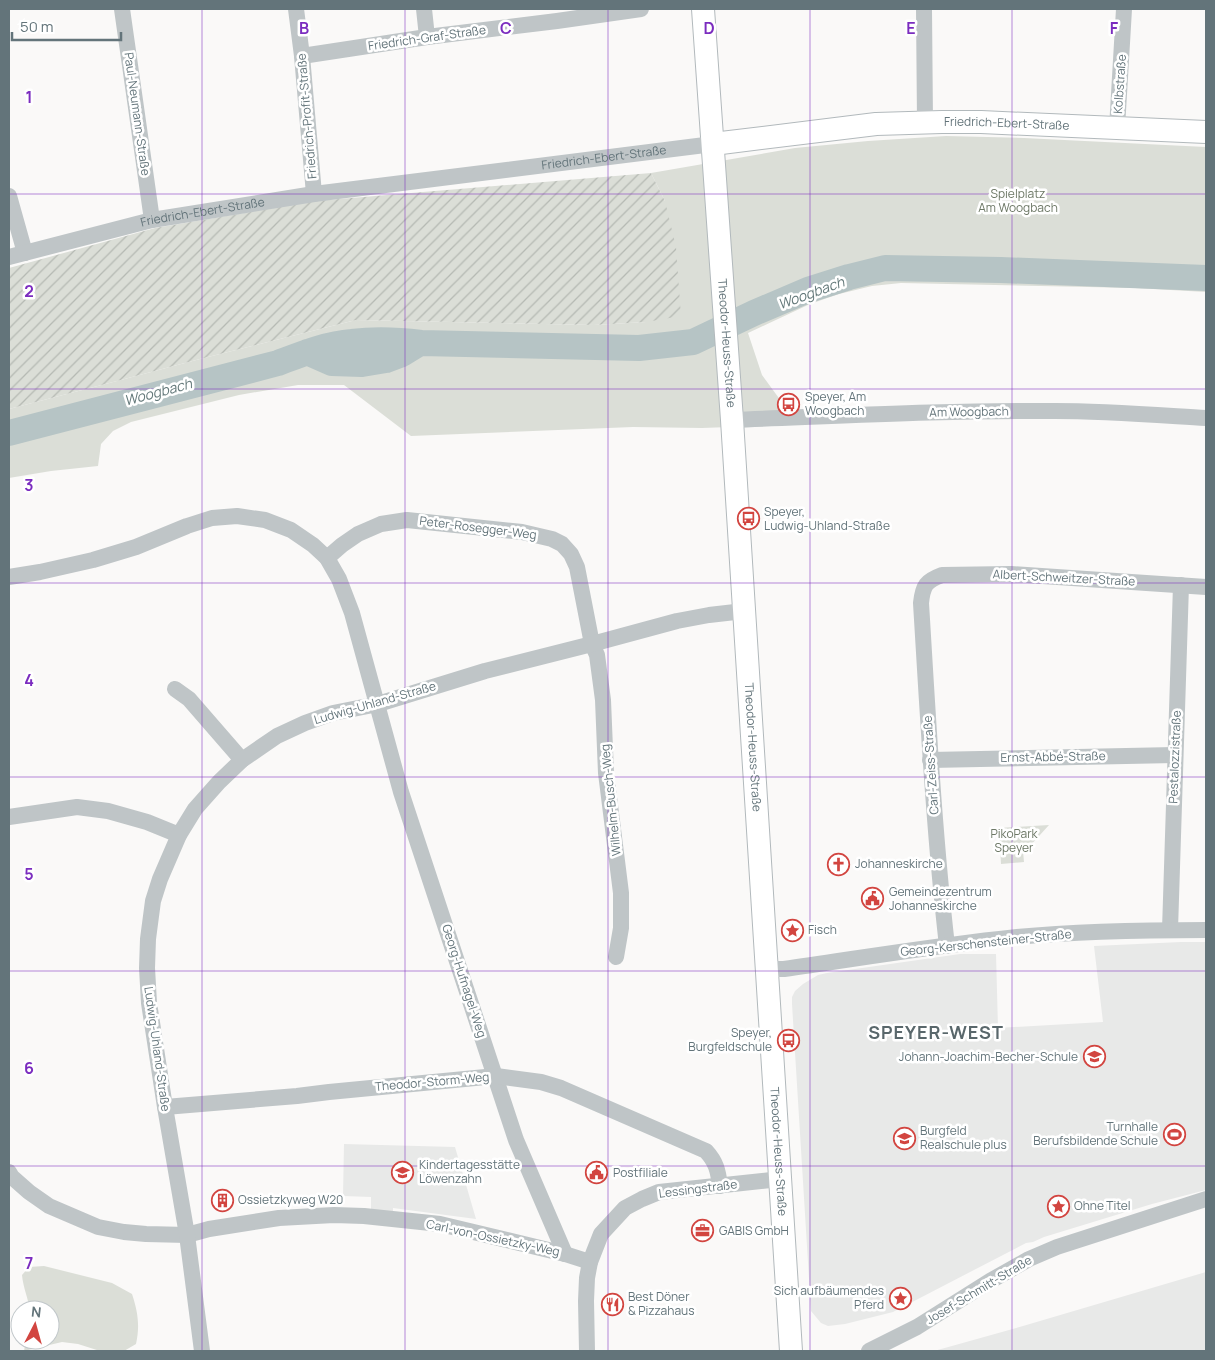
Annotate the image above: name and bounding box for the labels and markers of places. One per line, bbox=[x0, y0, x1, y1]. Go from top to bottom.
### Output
place label: Speyer, Am Woogbach bbox=[805, 388, 866, 419]
bus stop icon: Speyer, Am Woogbach bbox=[777, 392, 801, 416]
place label: Speyer, Ludwig-Uhland-Straße bbox=[764, 503, 890, 534]
bus stop icon: Speyer, Ludwig-Uhland-Straße bbox=[736, 507, 760, 531]
church icon: Johanneskirche bbox=[827, 852, 851, 876]
place label: Johanneskirche bbox=[855, 855, 943, 872]
place label: Gemeindezentrum Johanneskirche bbox=[889, 883, 992, 914]
public building icon: Gemeindezentrum Johanneskirche bbox=[861, 887, 885, 911]
place icon: Fisch bbox=[780, 918, 804, 942]
place label: Fisch bbox=[808, 921, 837, 938]
place label: Speyer, Burgfeldschule bbox=[688, 1024, 772, 1055]
bus stop icon: Speyer, Burgfeldschule bbox=[776, 1028, 800, 1052]
school or university icon: Johann-Joachim-Becher-Schule bbox=[1082, 1045, 1106, 1069]
place label: Johann-Joachim-Becher-Schule bbox=[899, 1048, 1078, 1065]
place label: Turnhalle Berufsbildende Schule bbox=[1033, 1118, 1158, 1149]
place label: Burgfeld Realschule plus bbox=[920, 1122, 1007, 1153]
sports icon: Turnhalle Berufsbildende Schule bbox=[1162, 1122, 1186, 1146]
school or university icon: Burgfeld Realschule plus bbox=[892, 1126, 916, 1150]
place label: Kindertagesstätte Löwenzahn bbox=[419, 1156, 520, 1187]
school or university icon: Kindertagesstätte Löwenzahn bbox=[391, 1160, 415, 1184]
public building icon: Postfiliale bbox=[585, 1161, 609, 1185]
place label: Postfiliale bbox=[613, 1164, 668, 1181]
building icon: Ossietzkyweg W20 bbox=[210, 1188, 234, 1212]
place label: Ossietzkyweg W20 bbox=[238, 1191, 343, 1208]
place icon: Ohne Titel bbox=[1046, 1194, 1070, 1218]
place label: Ohne Titel bbox=[1074, 1197, 1131, 1214]
office icon: GABIS GmbH bbox=[691, 1219, 715, 1243]
place label: GABIS GmbH bbox=[719, 1222, 789, 1239]
place label: Sich aufbäumendes Pferd bbox=[774, 1282, 884, 1313]
place icon: Sich aufbäumendes Pferd bbox=[888, 1286, 912, 1310]
place label: Best Döner & Pizzahaus bbox=[628, 1288, 695, 1319]
restaurant icon: Best Döner & Pizzahaus bbox=[600, 1292, 624, 1316]

